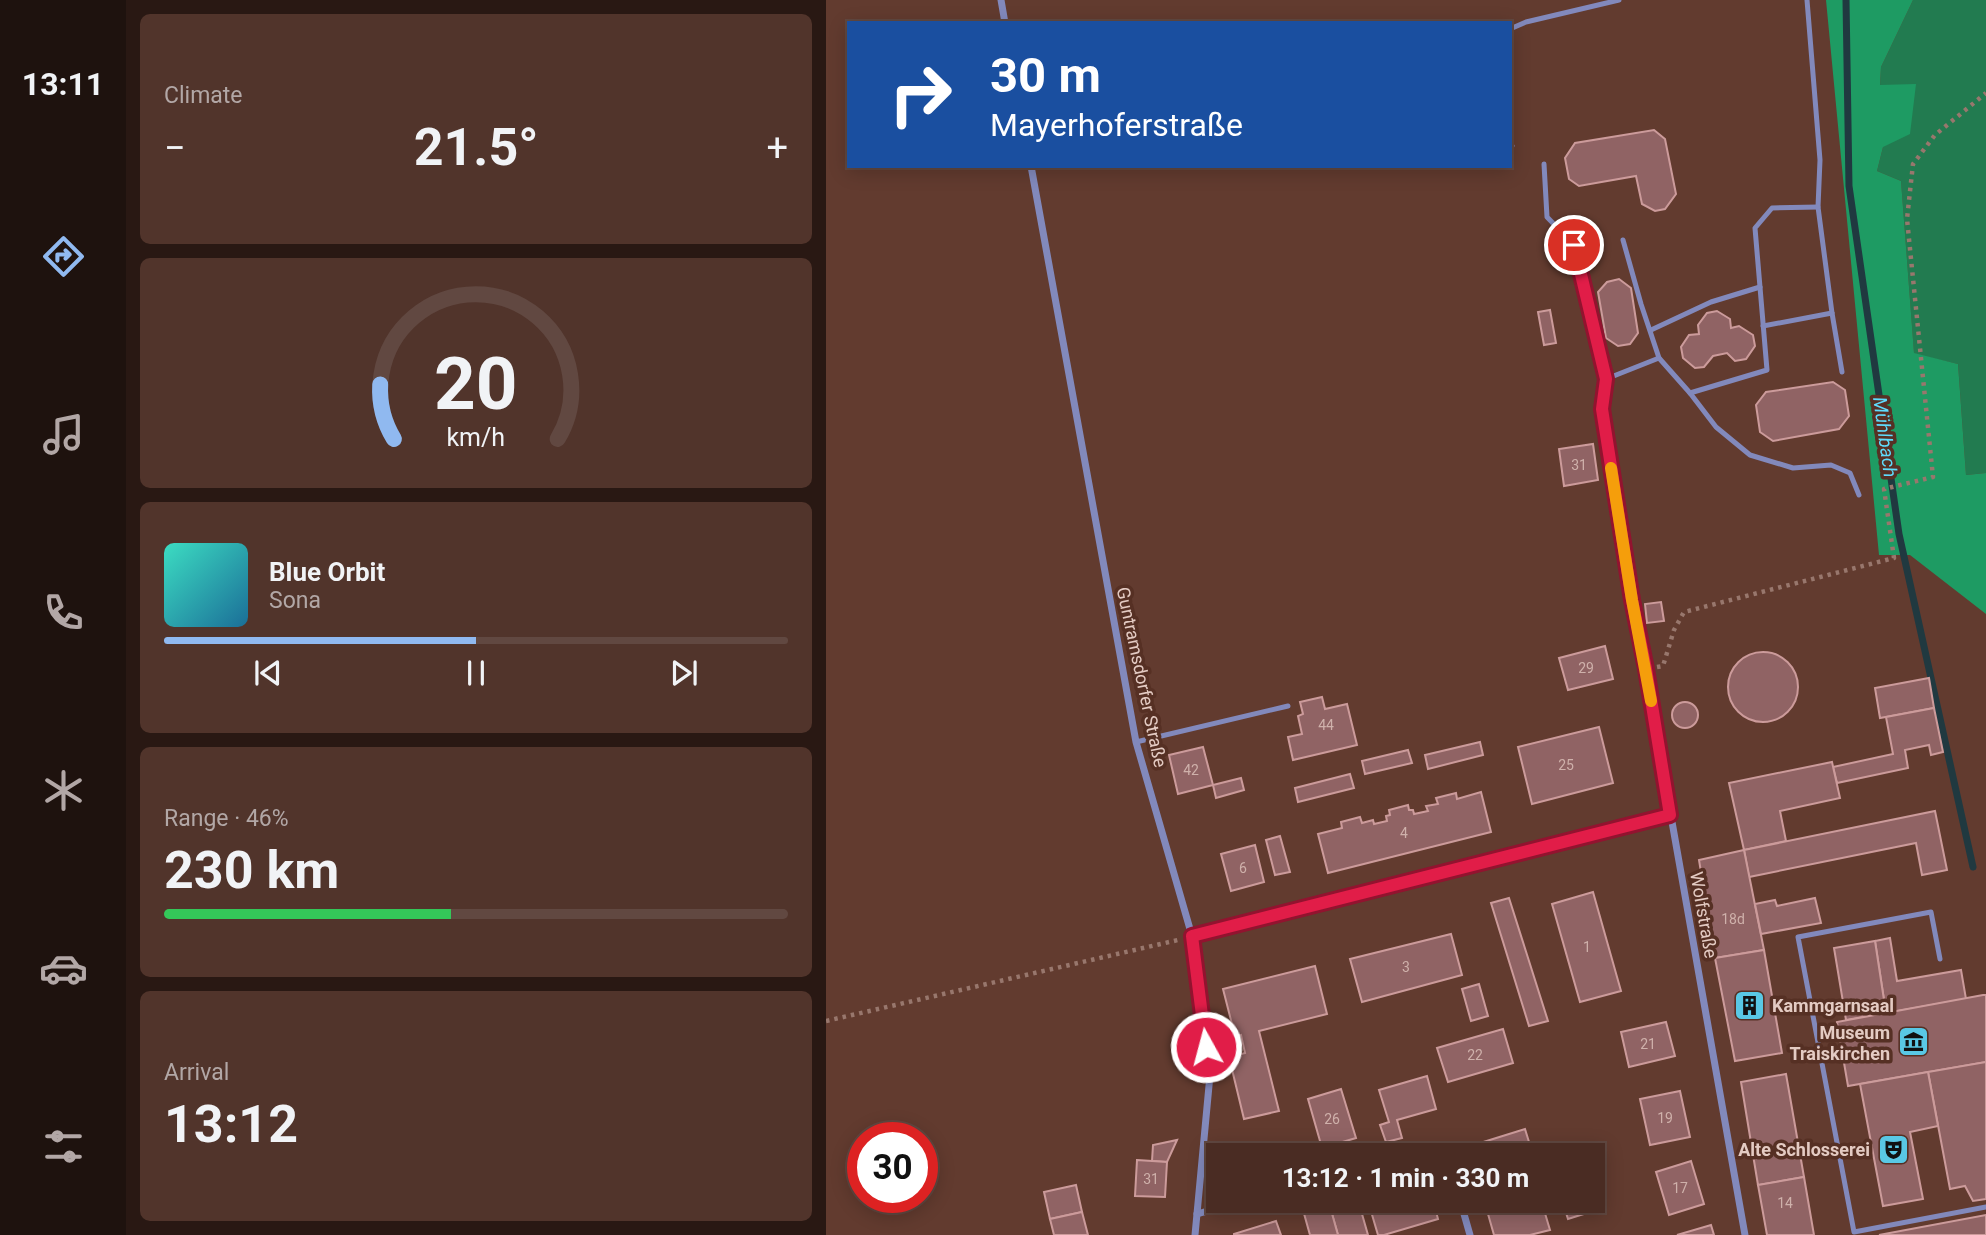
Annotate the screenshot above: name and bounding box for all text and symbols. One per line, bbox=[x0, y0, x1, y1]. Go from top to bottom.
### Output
text: 30 m bbox=[990, 47, 1101, 104]
icon: right bbox=[875, 49, 966, 140]
text: 13:11 bbox=[22, 65, 104, 103]
text: Climate bbox=[164, 82, 243, 109]
text: Mayerhoferstraße bbox=[990, 106, 1243, 144]
text: 21.5° bbox=[414, 117, 539, 178]
text: − bbox=[164, 126, 186, 170]
text: + bbox=[766, 126, 788, 170]
pin bbox=[1544, 215, 1604, 275]
icon: arrive bbox=[1555, 226, 1593, 264]
icon: directions bbox=[39, 232, 88, 281]
text: 20 bbox=[434, 342, 518, 428]
water label: Mühlbach bbox=[1868, 395, 1902, 479]
icon: music bbox=[39, 410, 88, 459]
text: km/h bbox=[447, 423, 505, 452]
house number: 31 bbox=[1571, 457, 1587, 473]
text: Blue Orbit bbox=[269, 557, 385, 587]
street label: Guntramsdorfer Straße bbox=[1113, 585, 1171, 769]
text: Sona bbox=[269, 587, 321, 614]
icon: phone bbox=[39, 588, 88, 637]
icon: previous bbox=[249, 654, 287, 692]
icon: pause bbox=[457, 654, 495, 692]
icon: next bbox=[665, 654, 703, 692]
house number: 29 bbox=[1578, 660, 1594, 676]
house number: 44 bbox=[1318, 717, 1334, 733]
house number: 25 bbox=[1558, 757, 1574, 773]
house number: 42 bbox=[1183, 762, 1199, 778]
icon: climate bbox=[39, 766, 88, 815]
text: Range · 46% bbox=[164, 805, 289, 832]
house number: 4 bbox=[1400, 825, 1408, 841]
text: 230 km bbox=[164, 840, 339, 901]
house number: 6 bbox=[1239, 860, 1247, 876]
street label: Wolfstraße bbox=[1686, 870, 1722, 960]
house number: 18d bbox=[1721, 911, 1745, 927]
house number: 1 bbox=[1583, 939, 1591, 955]
icon: car bbox=[39, 944, 88, 993]
house number: 3 bbox=[1402, 959, 1410, 975]
building icon: Kammgarnsaal bbox=[1732, 988, 1766, 1022]
place label: Kammgarnsaal bbox=[1772, 995, 1894, 1016]
position arrow bbox=[1169, 1010, 1243, 1084]
place label: Museum Traiskirchen bbox=[1789, 1022, 1890, 1064]
museum icon: Museum Traiskirchen bbox=[1896, 1025, 1930, 1059]
house number: 21 bbox=[1640, 1036, 1656, 1052]
house number: 22 bbox=[1467, 1047, 1483, 1063]
text: Arrival bbox=[164, 1059, 229, 1086]
text: 13:12 bbox=[164, 1094, 298, 1155]
house number: 19 bbox=[1657, 1110, 1673, 1126]
house number: 26 bbox=[1324, 1111, 1340, 1127]
icon: filters bbox=[39, 1122, 88, 1171]
speed limit sign: 30 bbox=[847, 1122, 938, 1213]
theatre icon: Alte Schlosserei bbox=[1876, 1132, 1910, 1166]
place label: Alte Schlosserei bbox=[1738, 1139, 1870, 1160]
text: 13:12 · 1 min · 330 m bbox=[1282, 1163, 1529, 1193]
house number: 31 bbox=[1143, 1171, 1159, 1187]
house number: 17 bbox=[1672, 1180, 1688, 1196]
house number: 14 bbox=[1777, 1195, 1793, 1211]

